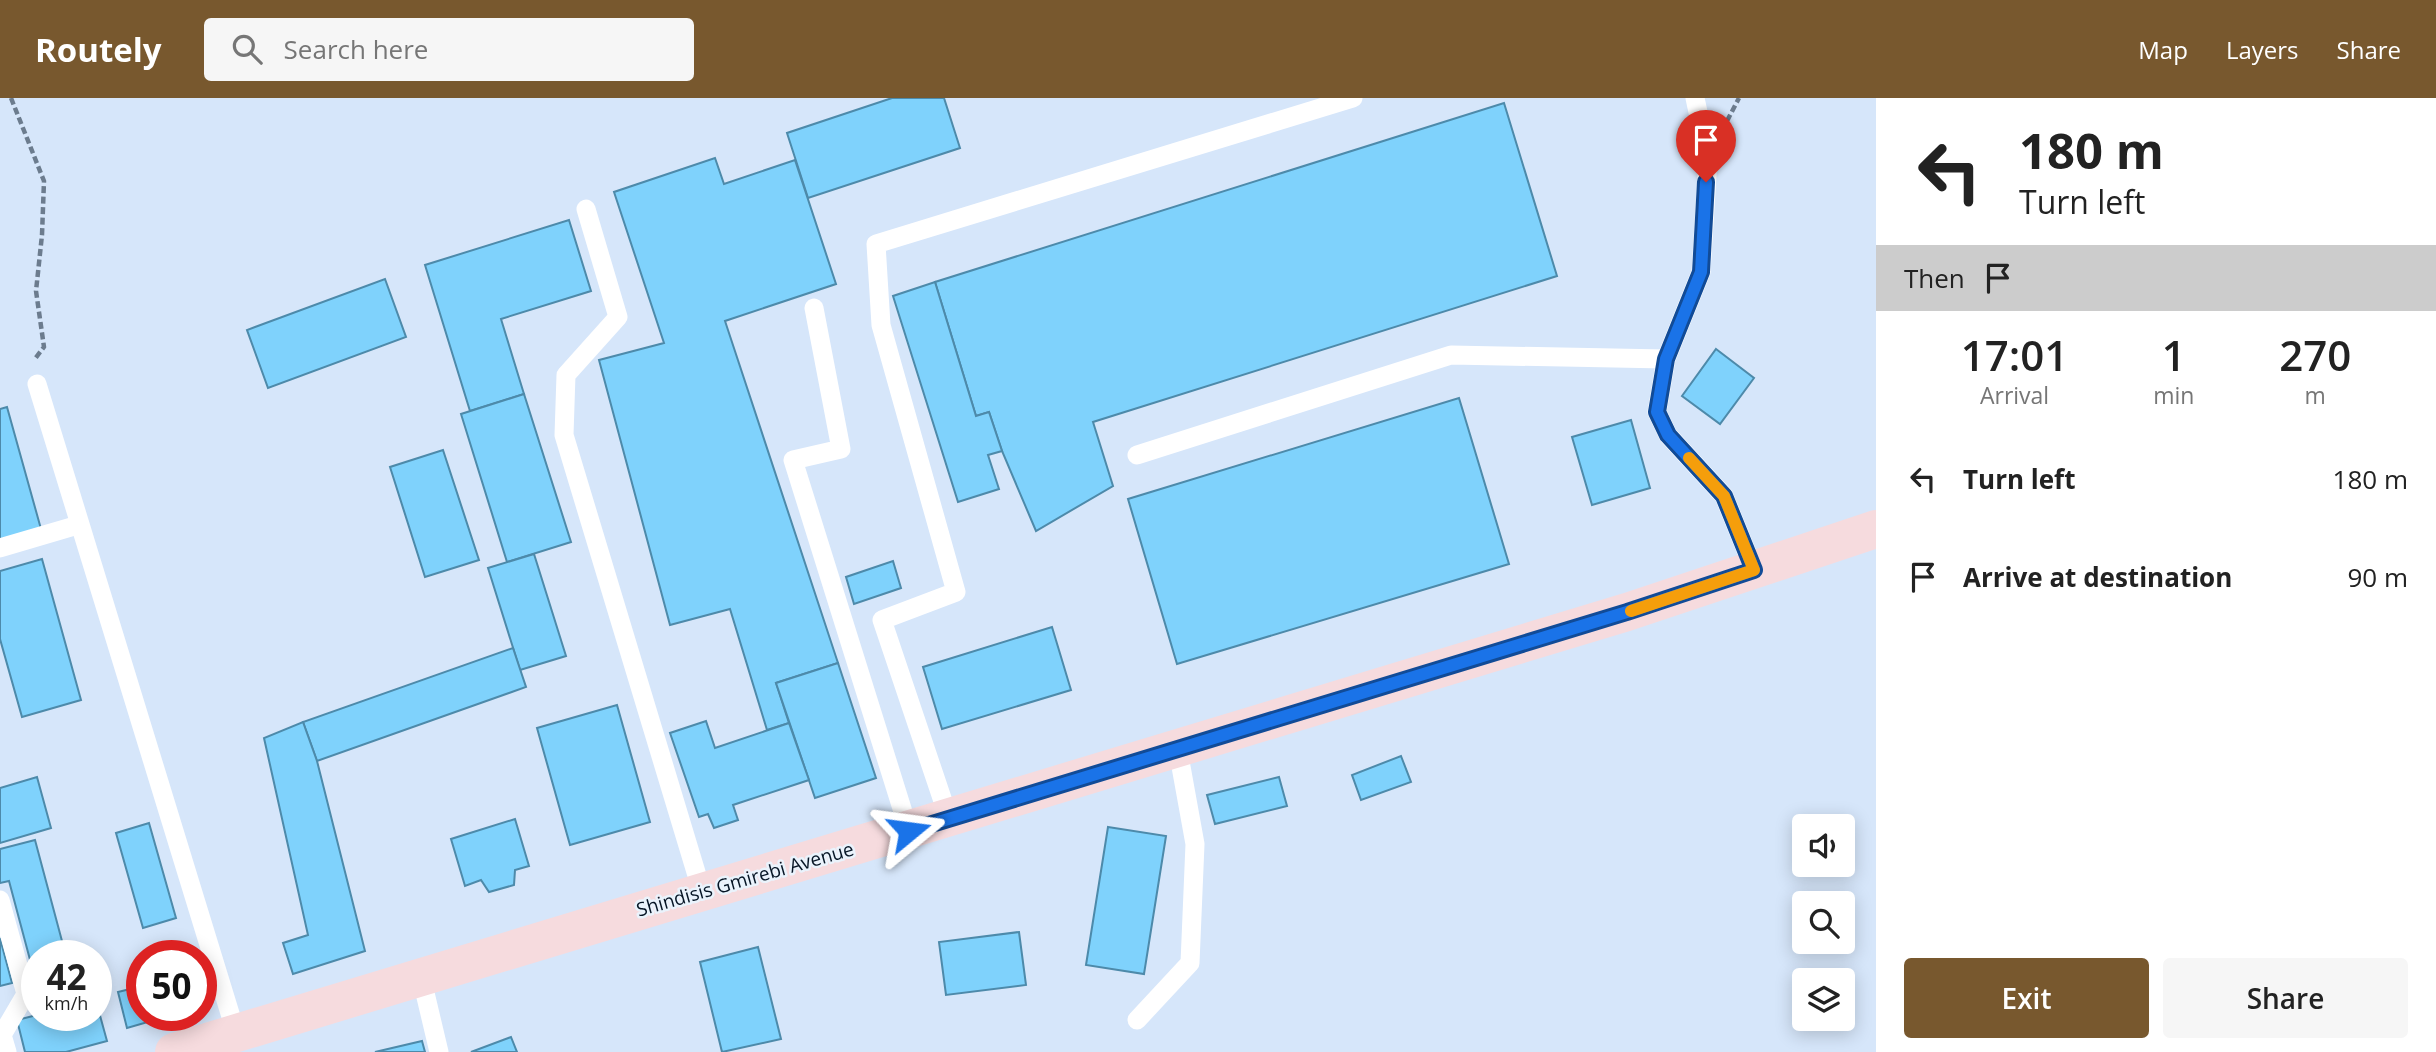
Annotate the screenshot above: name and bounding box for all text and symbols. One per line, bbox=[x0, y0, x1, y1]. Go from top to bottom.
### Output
search box bbox=[204, 18, 694, 81]
text: Routely bbox=[35, 27, 162, 72]
icon: search bbox=[228, 30, 266, 68]
text: Search here bbox=[284, 31, 428, 67]
text: Map bbox=[2138, 33, 2188, 66]
text: Layers bbox=[2226, 33, 2299, 66]
text: Share bbox=[2337, 33, 2401, 66]
pin bbox=[1676, 110, 1736, 182]
text: 180 m bbox=[2019, 117, 2164, 183]
icon: arrive bbox=[1687, 121, 1725, 159]
icon: left bbox=[1904, 126, 1995, 217]
text: Turn left bbox=[2019, 180, 2145, 223]
icon: arrive bbox=[1979, 259, 2017, 297]
text: Then bbox=[1904, 260, 1965, 296]
text: 17:01 bbox=[1961, 326, 2068, 383]
text: 1 bbox=[2162, 326, 2186, 383]
text: 270 bbox=[2279, 326, 2351, 383]
text: Arrival bbox=[1980, 379, 2049, 411]
text: min bbox=[2153, 379, 2194, 411]
text: m bbox=[2305, 379, 2326, 411]
icon: left bbox=[1904, 460, 1942, 498]
text: Turn left bbox=[1963, 461, 2075, 497]
text: 180 m bbox=[2333, 461, 2408, 497]
icon: arrive bbox=[1904, 558, 1942, 596]
text: Arrive at destination bbox=[1963, 559, 2232, 595]
text: 90 m bbox=[2347, 559, 2408, 595]
position arrow bbox=[872, 794, 946, 868]
map controls bbox=[1792, 814, 1855, 1031]
button: sound bbox=[1792, 814, 1855, 877]
street label: Shindisis Gmirebi Avenue bbox=[633, 836, 857, 922]
button: search bbox=[1792, 891, 1855, 954]
speed limit sign: 50 bbox=[126, 940, 217, 1031]
text: 42 bbox=[46, 953, 87, 1000]
button: Exit bbox=[1904, 958, 2149, 1038]
button: Share bbox=[2163, 958, 2408, 1038]
button: layers bbox=[1792, 968, 1855, 1031]
text: km/h bbox=[45, 991, 88, 1015]

